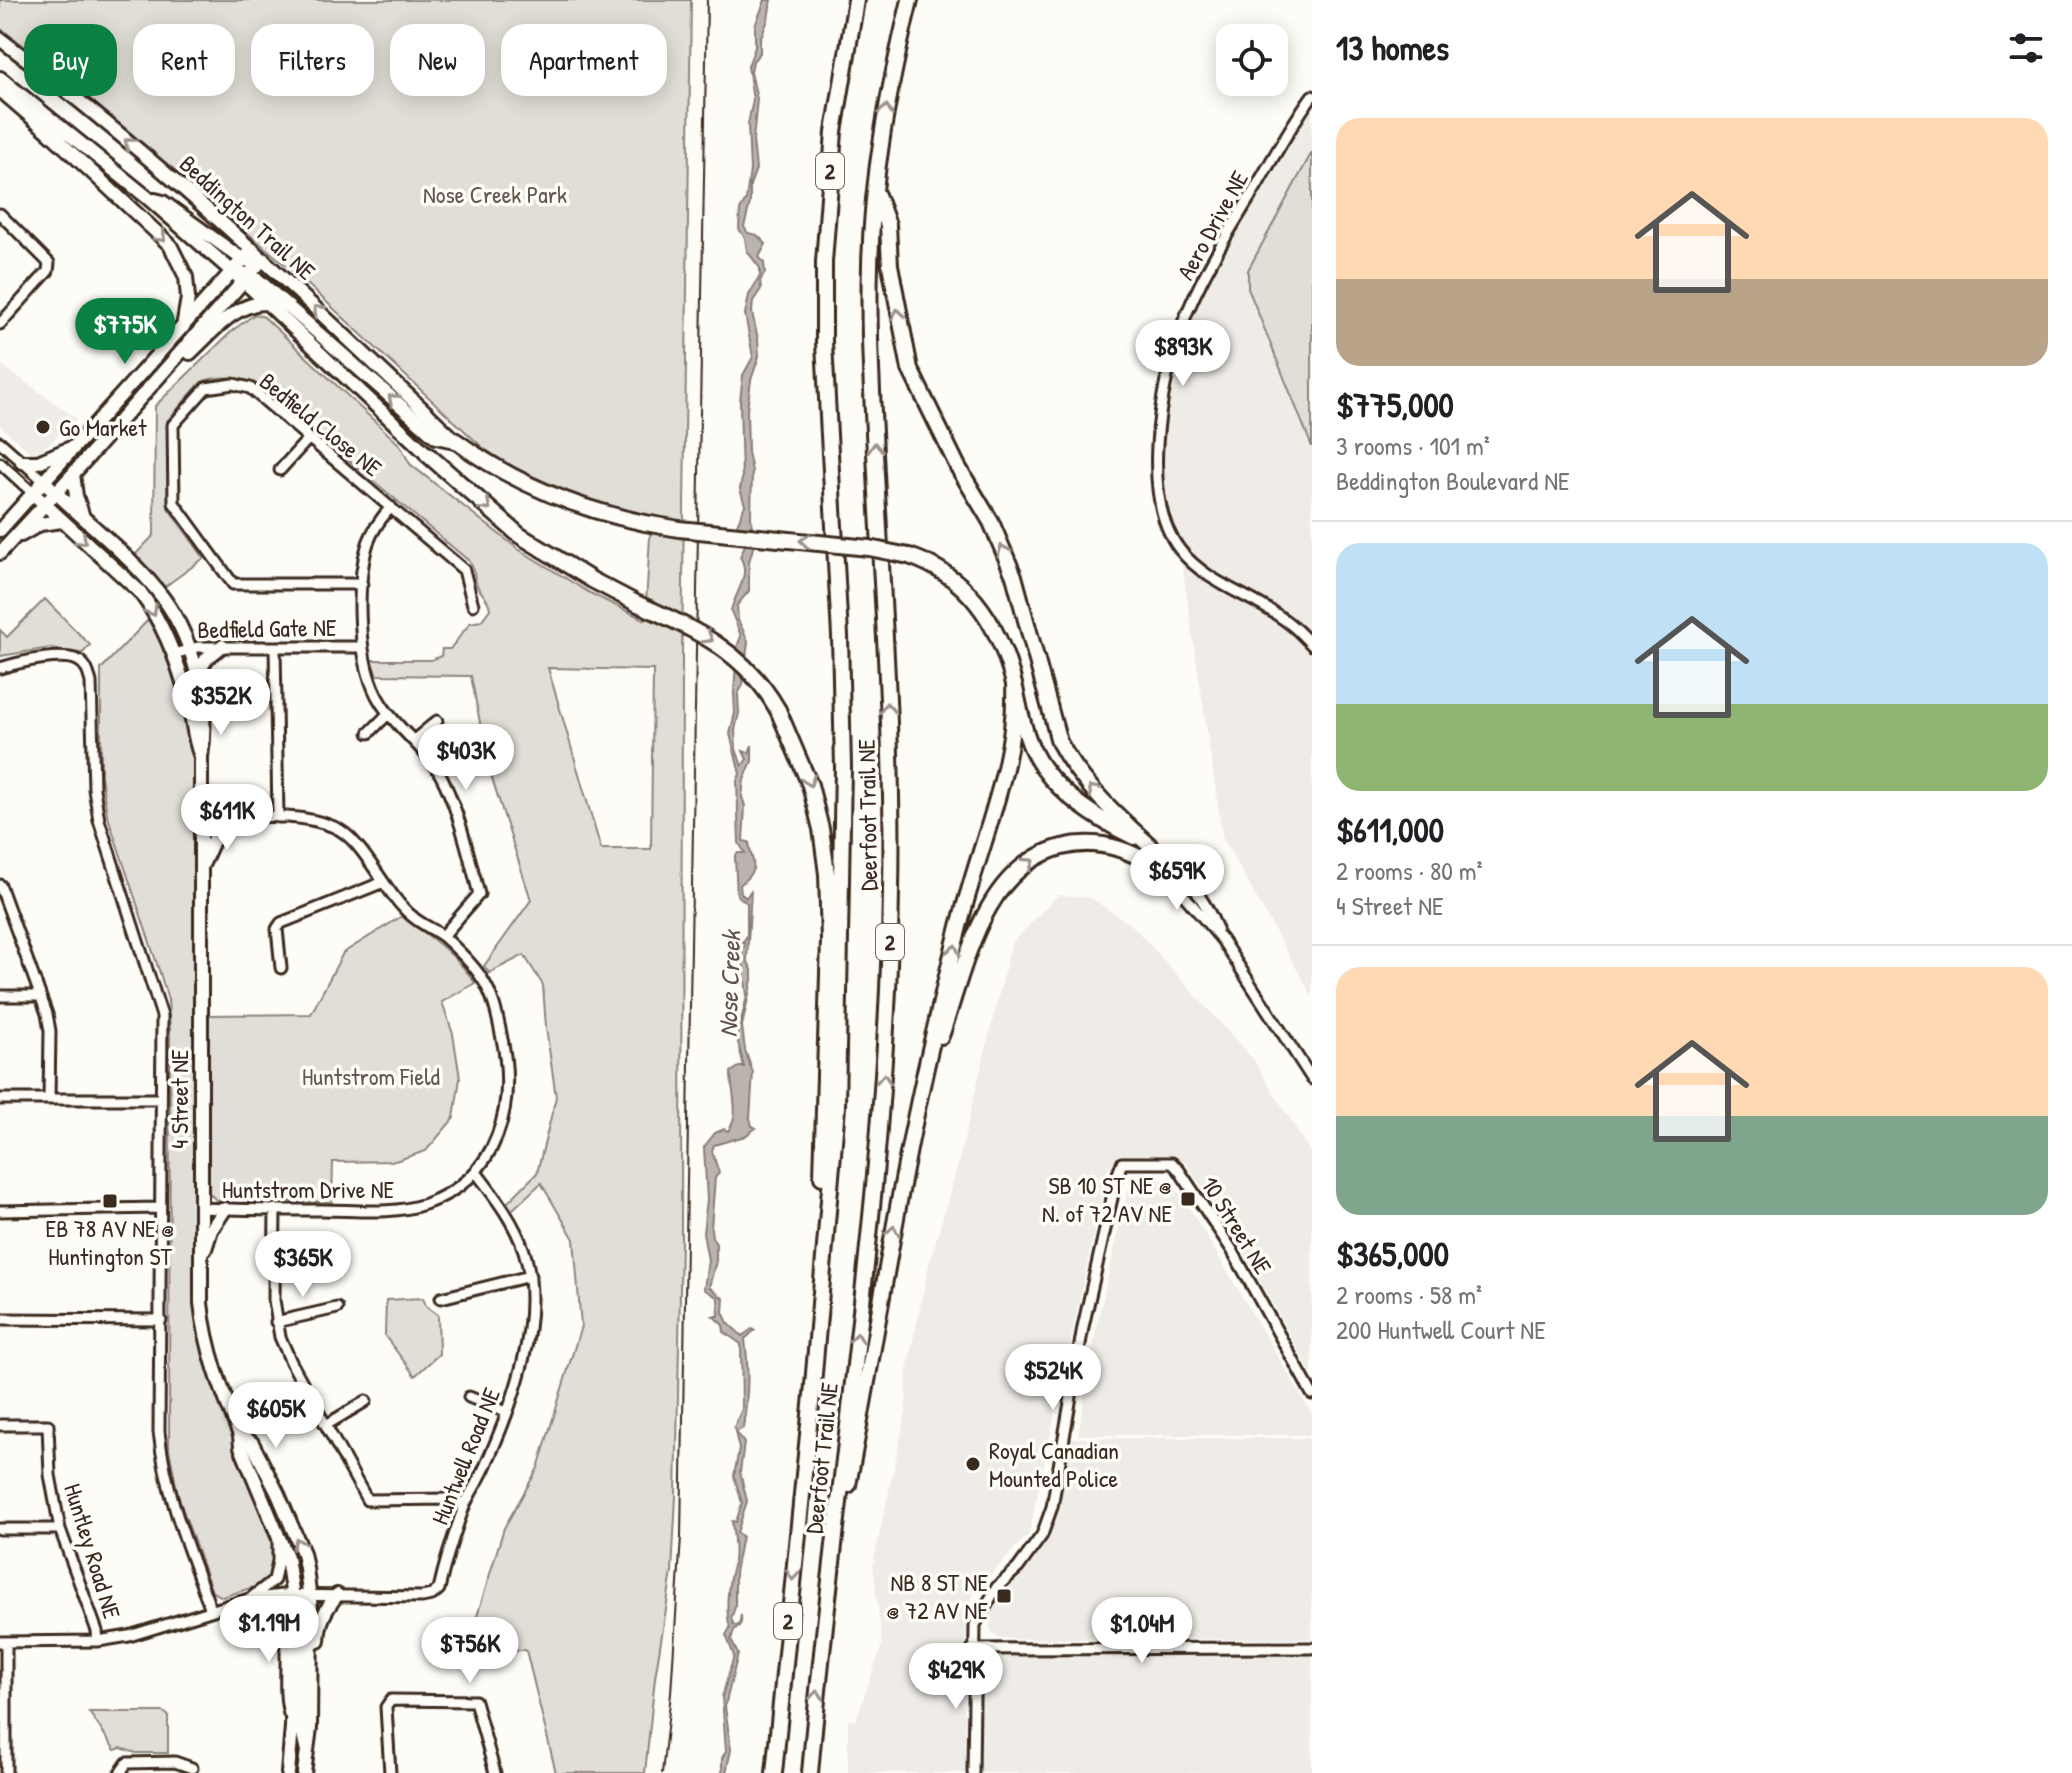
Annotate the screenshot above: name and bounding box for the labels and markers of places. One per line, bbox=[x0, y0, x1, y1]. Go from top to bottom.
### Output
pin: $775K bbox=[69, 298, 181, 366]
pin: $893K bbox=[1127, 320, 1239, 388]
place label: Go Market bbox=[59, 411, 147, 443]
marker: Go Market bbox=[34, 418, 52, 436]
pin: $352K bbox=[165, 669, 277, 737]
pin: $403K bbox=[410, 724, 522, 792]
pin: $611K bbox=[171, 784, 283, 852]
pin: $659K bbox=[1121, 844, 1233, 912]
place label: SB 10 ST NE @ N. of 72 AV NE bbox=[1042, 1169, 1172, 1229]
marker: SB 10 ST NE @ N. of 72 AV NE bbox=[1179, 1190, 1197, 1208]
marker: EB 78 AV NE @ Huntington ST bbox=[101, 1192, 119, 1210]
place label: EB 78 AV NE @ Huntington ST bbox=[46, 1212, 174, 1272]
pin: $365K bbox=[247, 1231, 359, 1299]
pin: $524K bbox=[997, 1344, 1109, 1412]
pin: $605K bbox=[220, 1382, 332, 1450]
place label: Royal Canadian Mounted Police bbox=[989, 1434, 1119, 1494]
marker: Royal Canadian Mounted Police bbox=[964, 1455, 982, 1473]
place label: NB 8 ST NE @ 72 AV NE bbox=[887, 1566, 988, 1626]
marker: NB 8 ST NE @ 72 AV NE bbox=[995, 1587, 1013, 1605]
pin: $1.19M bbox=[204, 1596, 334, 1664]
pin: $1.04M bbox=[1077, 1597, 1207, 1665]
pin: $756K bbox=[414, 1617, 526, 1685]
pin: $429K bbox=[900, 1643, 1012, 1711]

